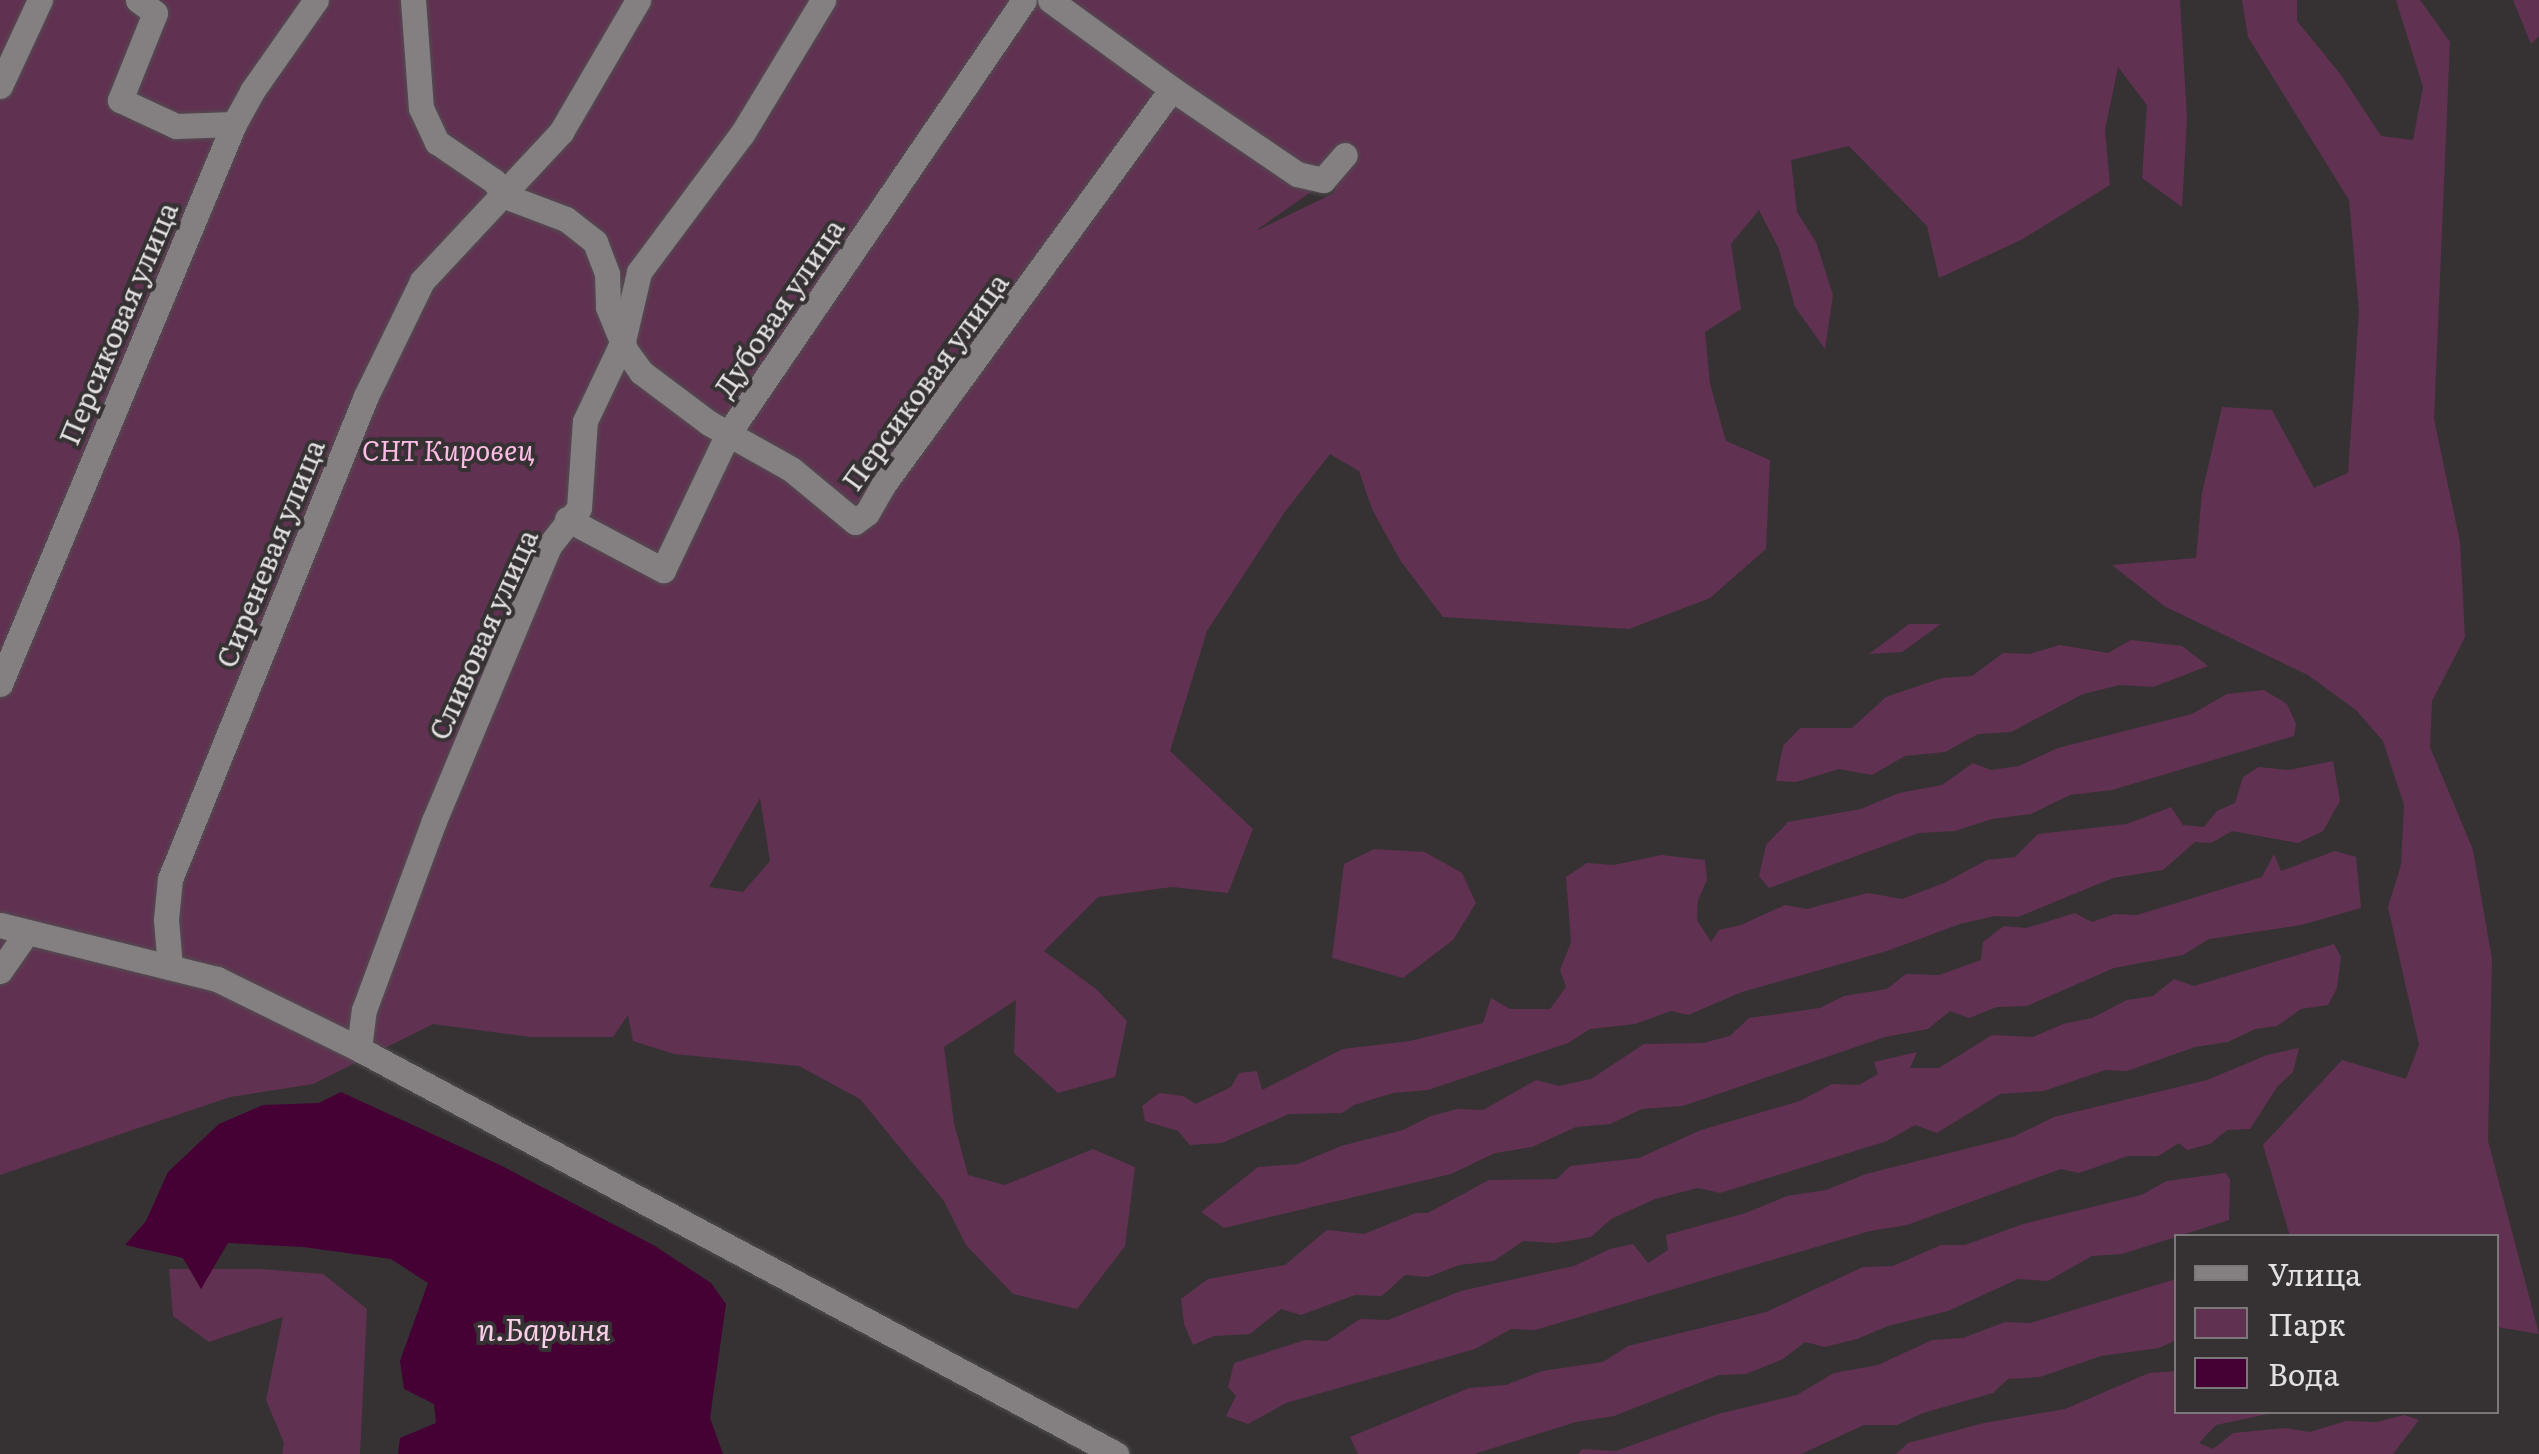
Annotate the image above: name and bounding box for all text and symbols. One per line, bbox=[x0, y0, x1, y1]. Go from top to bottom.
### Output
street label: Персиковая улица bbox=[51, 197, 183, 449]
street label: Дубовая улица bbox=[706, 212, 850, 402]
street label: Персиковая улица bbox=[834, 266, 1014, 496]
park label: СНТ Кировец bbox=[362, 432, 534, 466]
street label: Сиреневая улица bbox=[208, 434, 330, 672]
street label: Сливовая улица bbox=[421, 524, 543, 744]
legend bbox=[2174, 1234, 2499, 1414]
text: Улица bbox=[2268, 1251, 2361, 1295]
text: Парк bbox=[2268, 1301, 2346, 1345]
water label: п.Барыня bbox=[477, 1310, 611, 1346]
text: Вода bbox=[2268, 1351, 2339, 1395]

